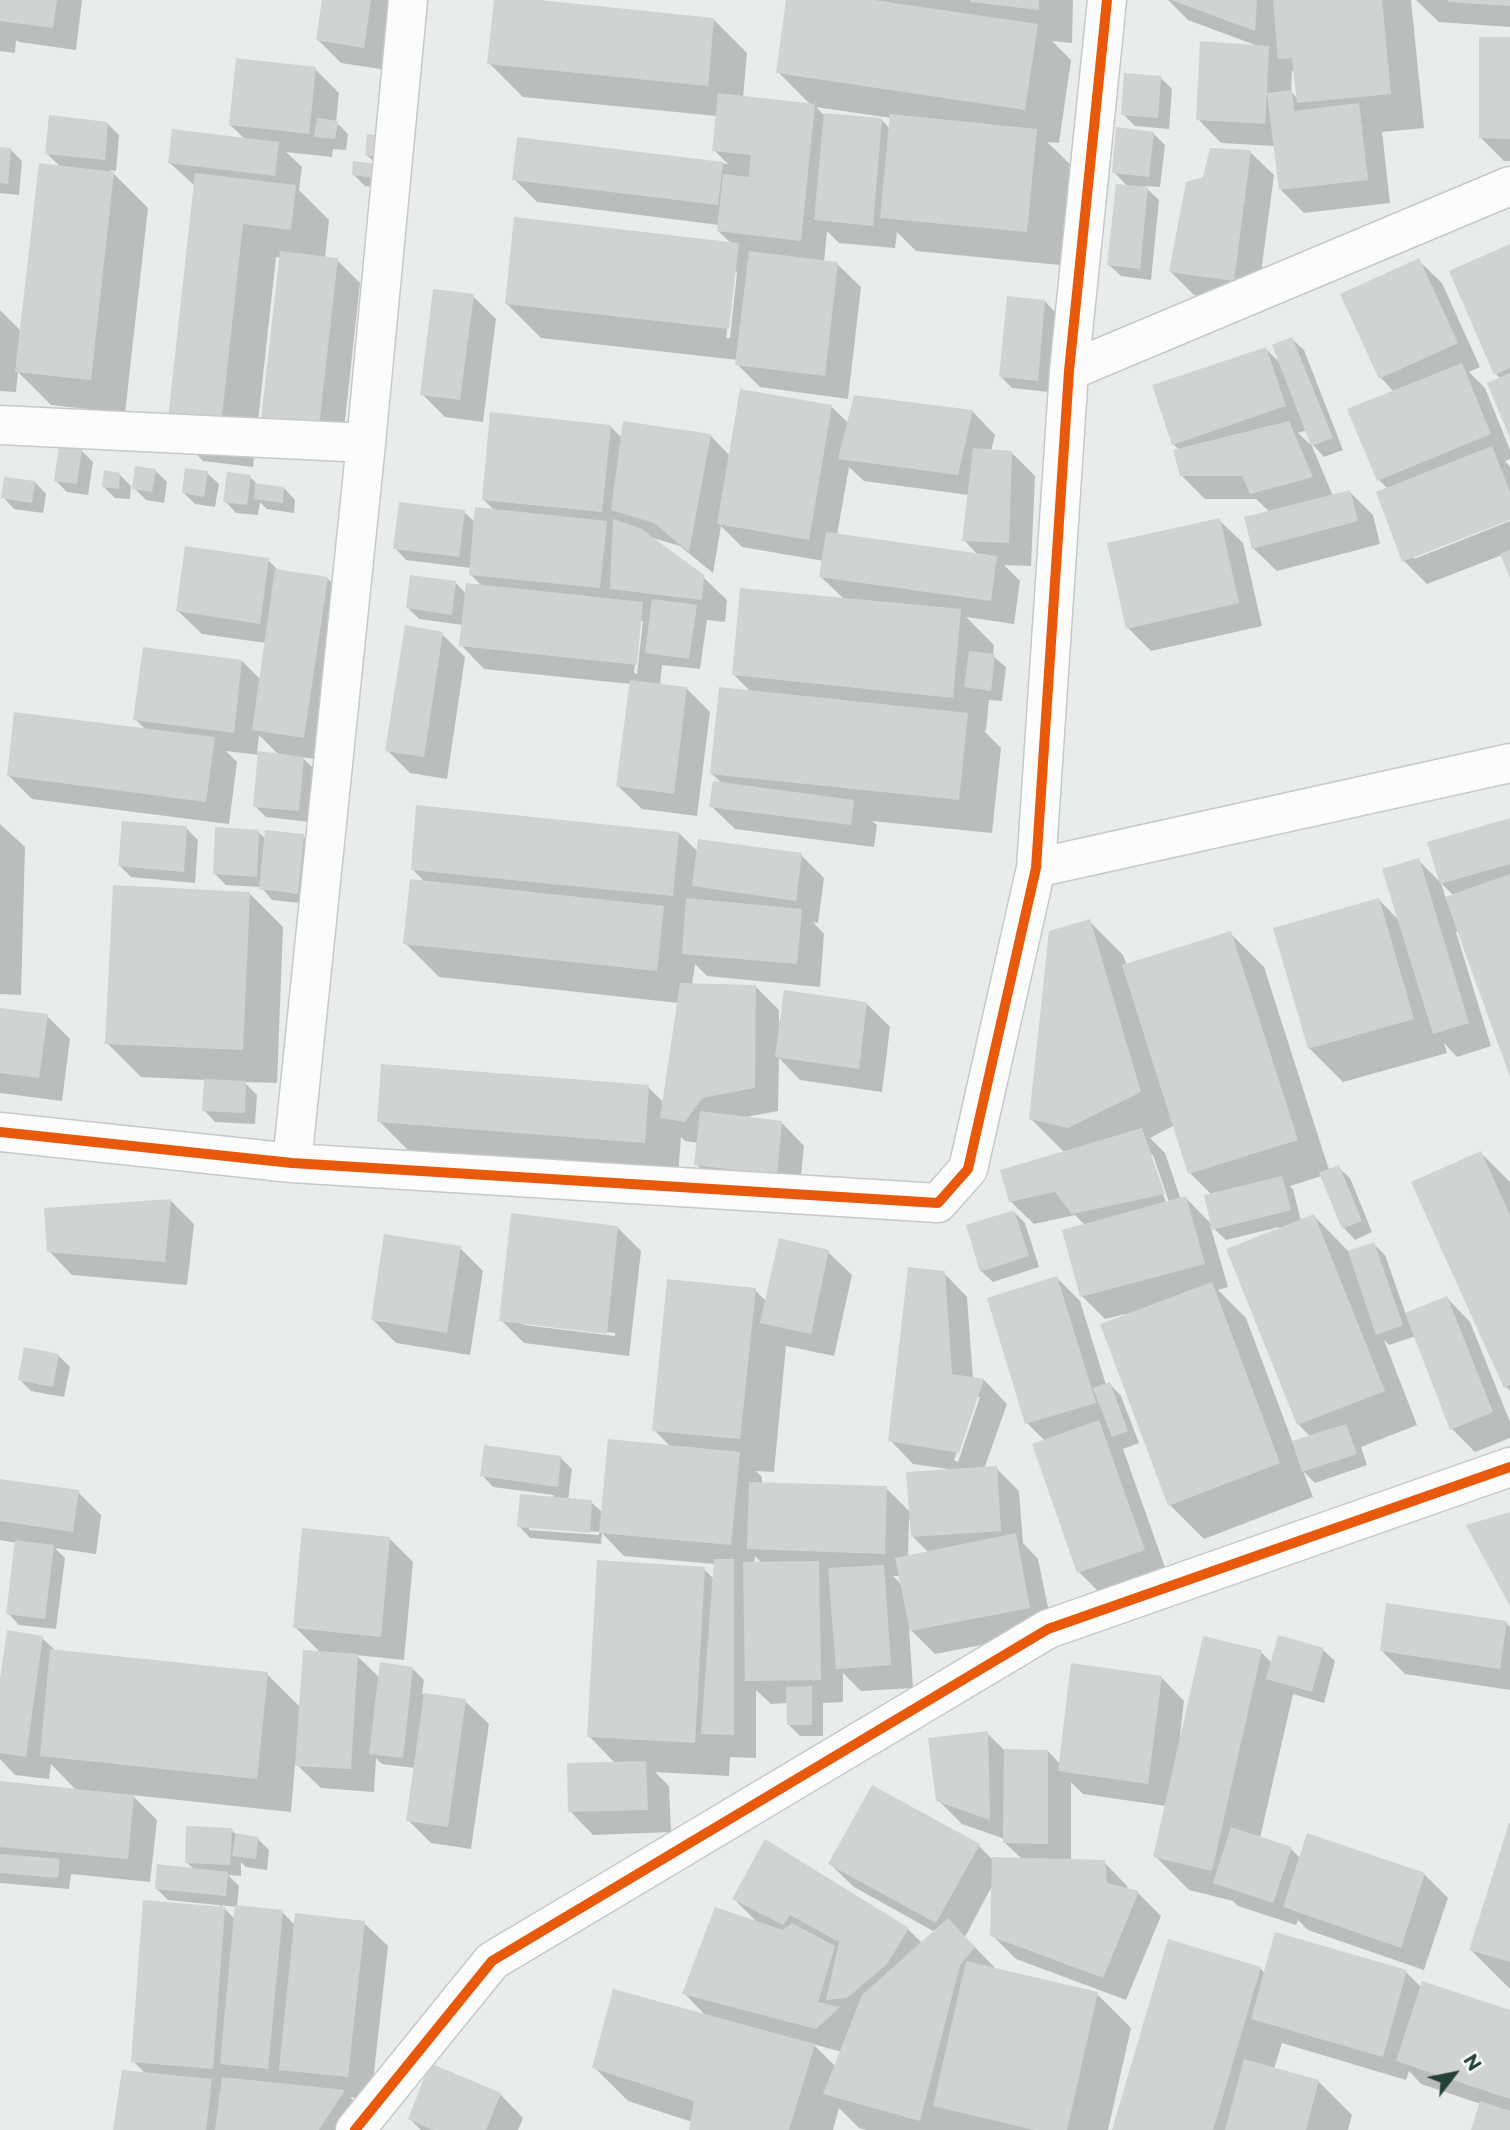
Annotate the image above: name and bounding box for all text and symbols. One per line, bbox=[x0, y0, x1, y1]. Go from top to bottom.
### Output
north arrow bbox=[1419, 2039, 1489, 2109]
text: N bbox=[1458, 2050, 1486, 2075]

